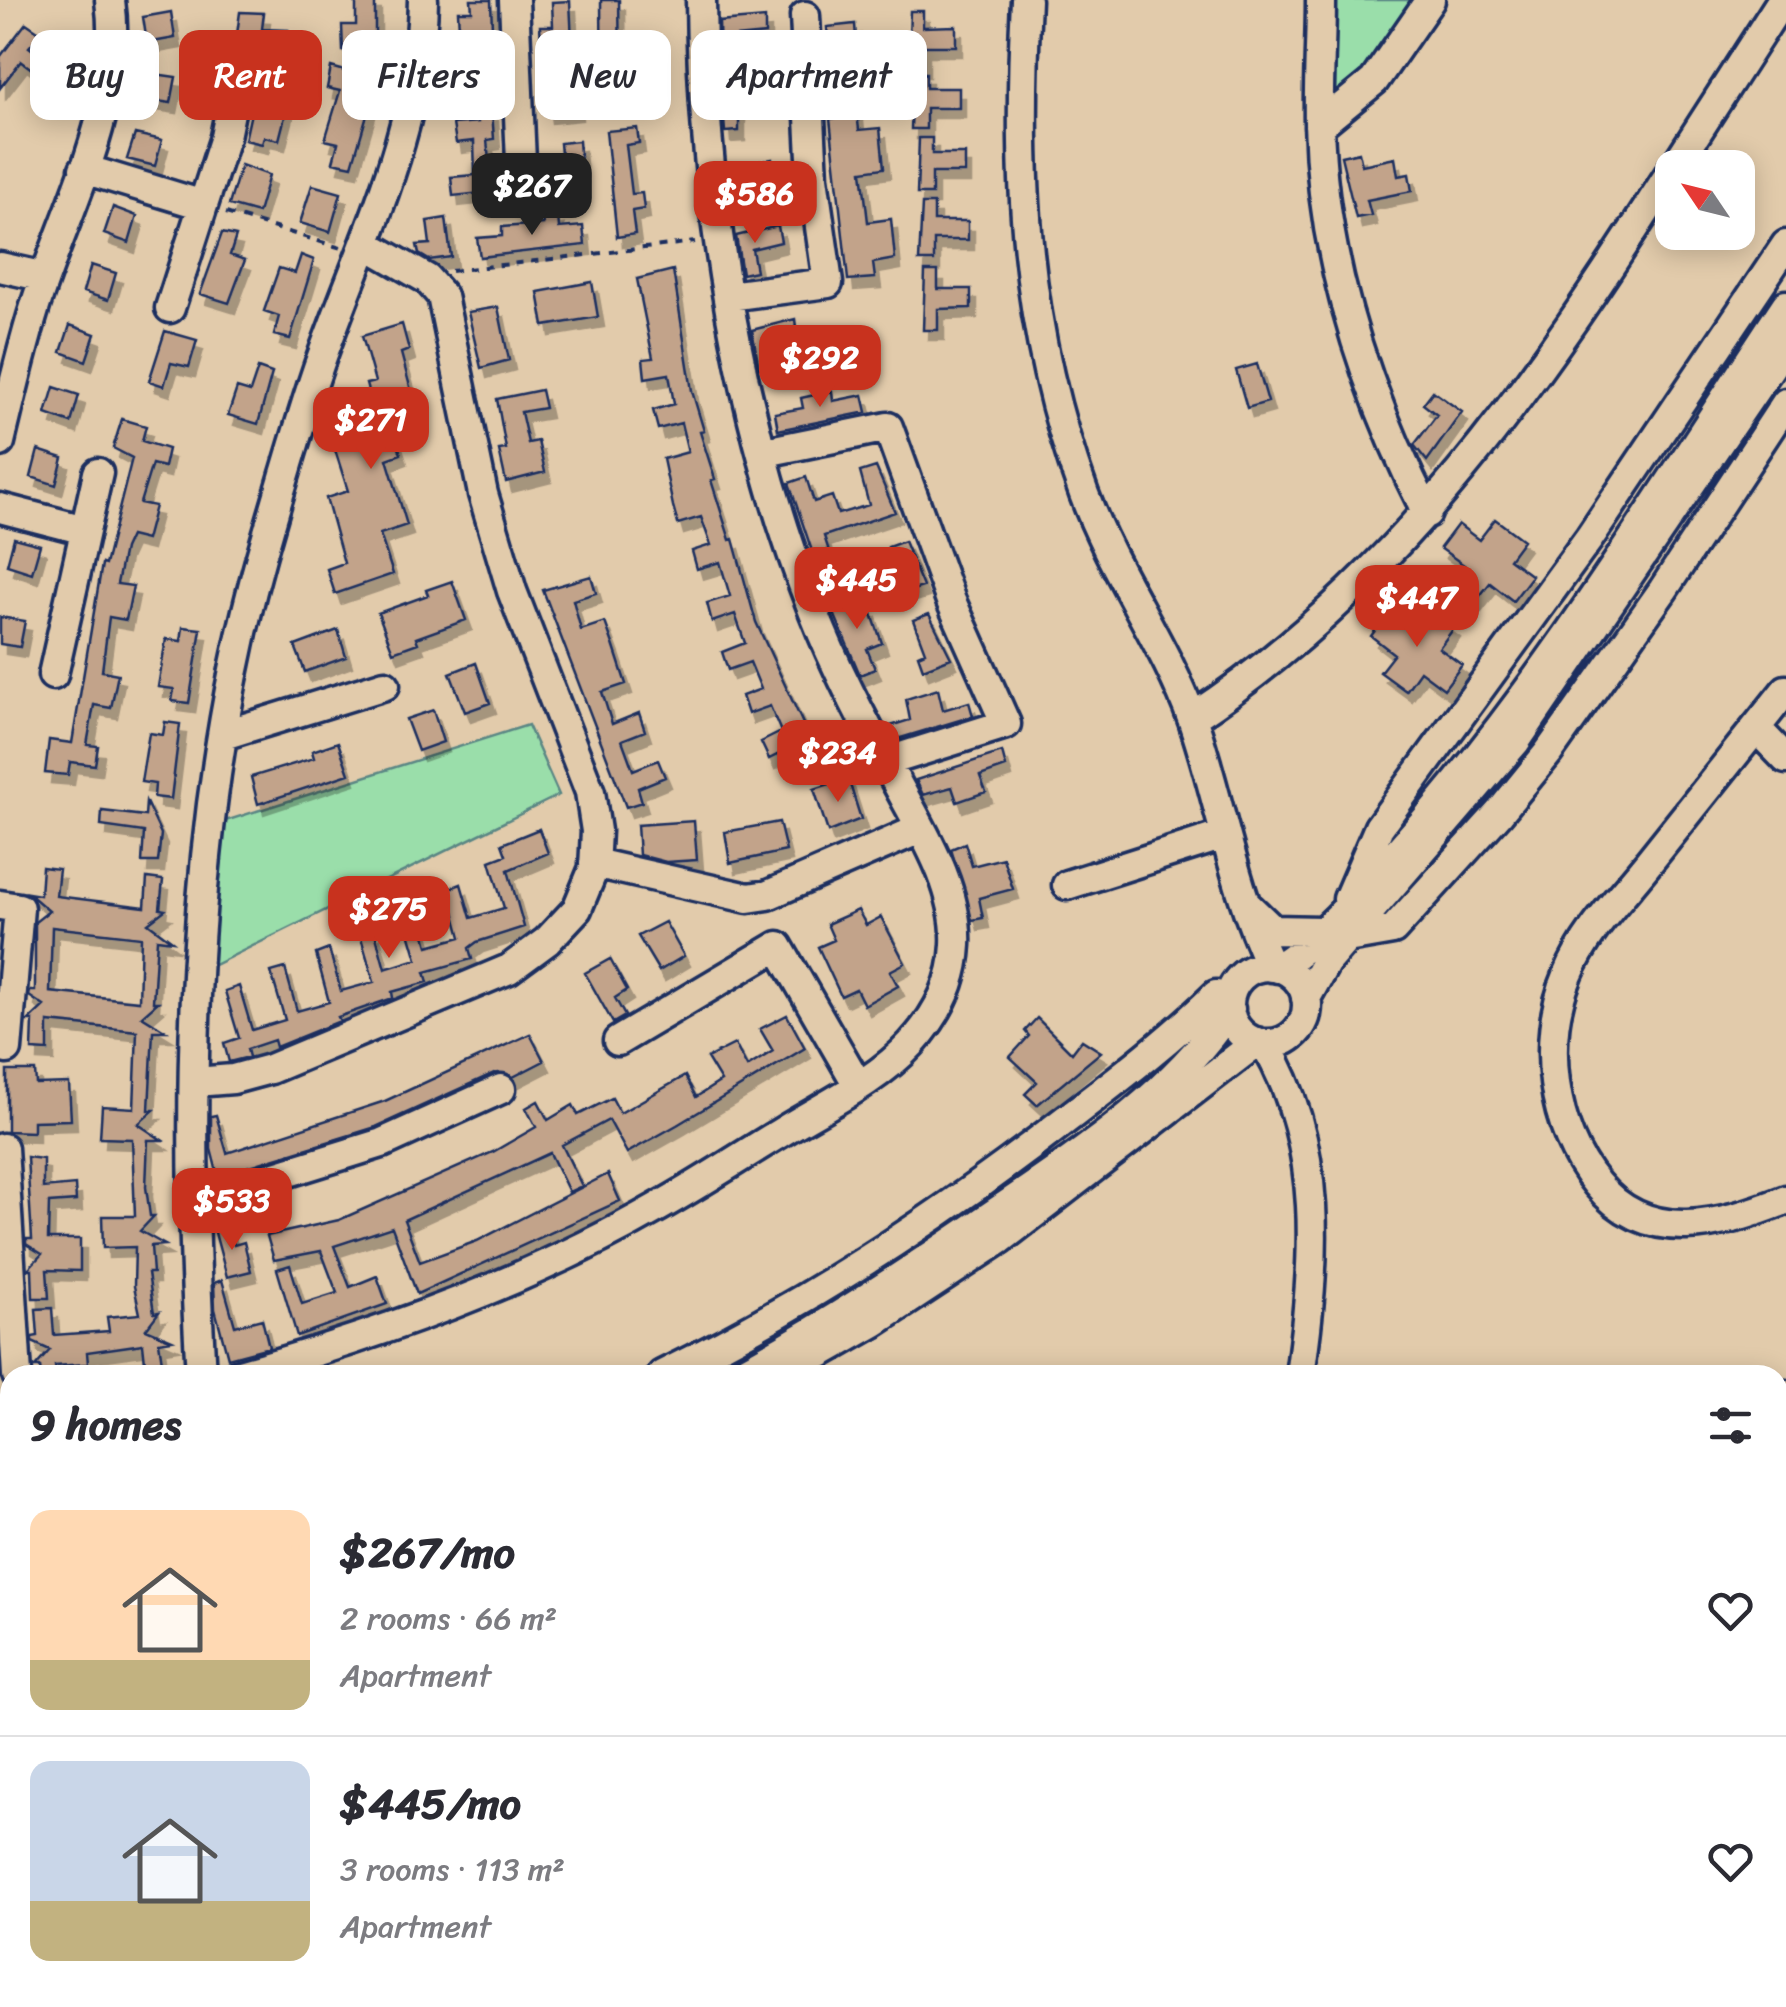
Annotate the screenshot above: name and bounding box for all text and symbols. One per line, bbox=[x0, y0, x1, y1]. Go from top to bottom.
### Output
chip: Buy bbox=[30, 30, 159, 120]
chip: Rent bbox=[179, 30, 322, 120]
chip: Filters bbox=[342, 30, 515, 120]
chip: New bbox=[535, 30, 671, 120]
chip: Apartment bbox=[691, 30, 927, 120]
north arrow bbox=[1655, 150, 1755, 250]
map controls bbox=[1655, 150, 1755, 250]
pin: $267 bbox=[473, 153, 591, 238]
text: $267 bbox=[494, 157, 570, 214]
pin: $586 bbox=[696, 161, 814, 246]
text: $586 bbox=[716, 165, 794, 222]
pin: $292 bbox=[761, 325, 879, 410]
text: $292 bbox=[781, 329, 859, 386]
pin: $271 bbox=[312, 387, 430, 472]
text: $271 bbox=[335, 391, 407, 448]
pin: $445 bbox=[798, 547, 916, 632]
text: $445 bbox=[816, 551, 898, 608]
pin: $447 bbox=[1358, 565, 1476, 650]
text: $447 bbox=[1377, 569, 1457, 626]
pin: $234 bbox=[779, 720, 897, 805]
text: $234 bbox=[799, 724, 877, 781]
pin: $275 bbox=[330, 876, 448, 961]
text: $275 bbox=[350, 880, 428, 937]
pin: $533 bbox=[173, 1168, 291, 1253]
text: $533 bbox=[194, 1172, 270, 1229]
text: 9 homes bbox=[30, 1388, 181, 1462]
icon: filters bbox=[1703, 1398, 1758, 1453]
text: $267/mo bbox=[340, 1516, 515, 1590]
icon: home bbox=[110, 1550, 230, 1670]
icon: heart bbox=[1703, 1583, 1758, 1638]
text: 2 rooms · 66 m² bbox=[340, 1590, 557, 1647]
text: Apartment bbox=[340, 1647, 491, 1704]
text: $445/mo bbox=[340, 1767, 521, 1841]
icon: home bbox=[110, 1801, 230, 1921]
icon: heart bbox=[1703, 1834, 1758, 1889]
text: 3 rooms · 113 m² bbox=[340, 1841, 565, 1898]
text: Apartment bbox=[340, 1898, 491, 1955]

